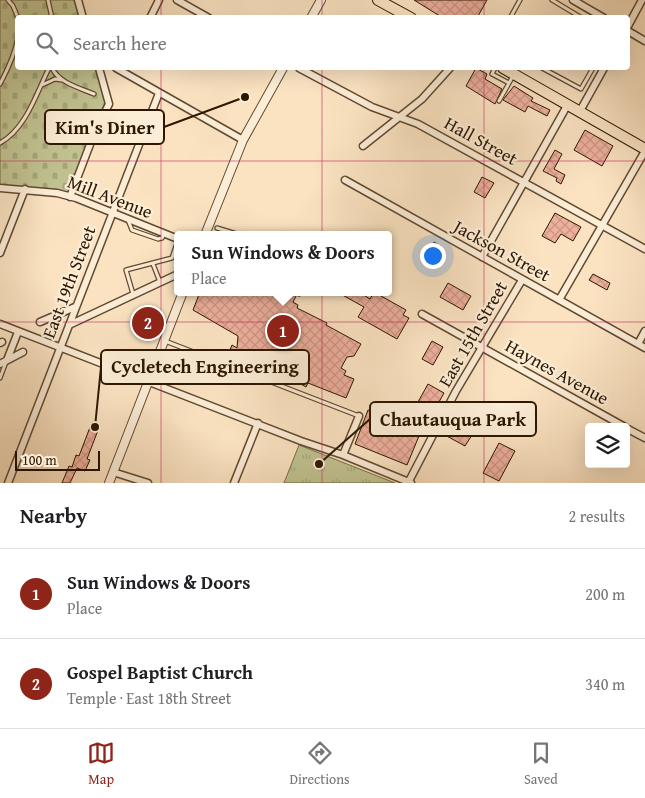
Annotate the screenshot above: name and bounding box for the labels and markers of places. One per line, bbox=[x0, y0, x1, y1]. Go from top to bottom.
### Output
callout: Kim's Diner bbox=[45, 110, 164, 144]
pin: 2 bbox=[132, 304, 164, 342]
pin: 1 bbox=[267, 312, 299, 350]
callout: Cycletech Engineering bbox=[101, 350, 309, 384]
callout: Chautauqua Park bbox=[370, 402, 536, 436]

